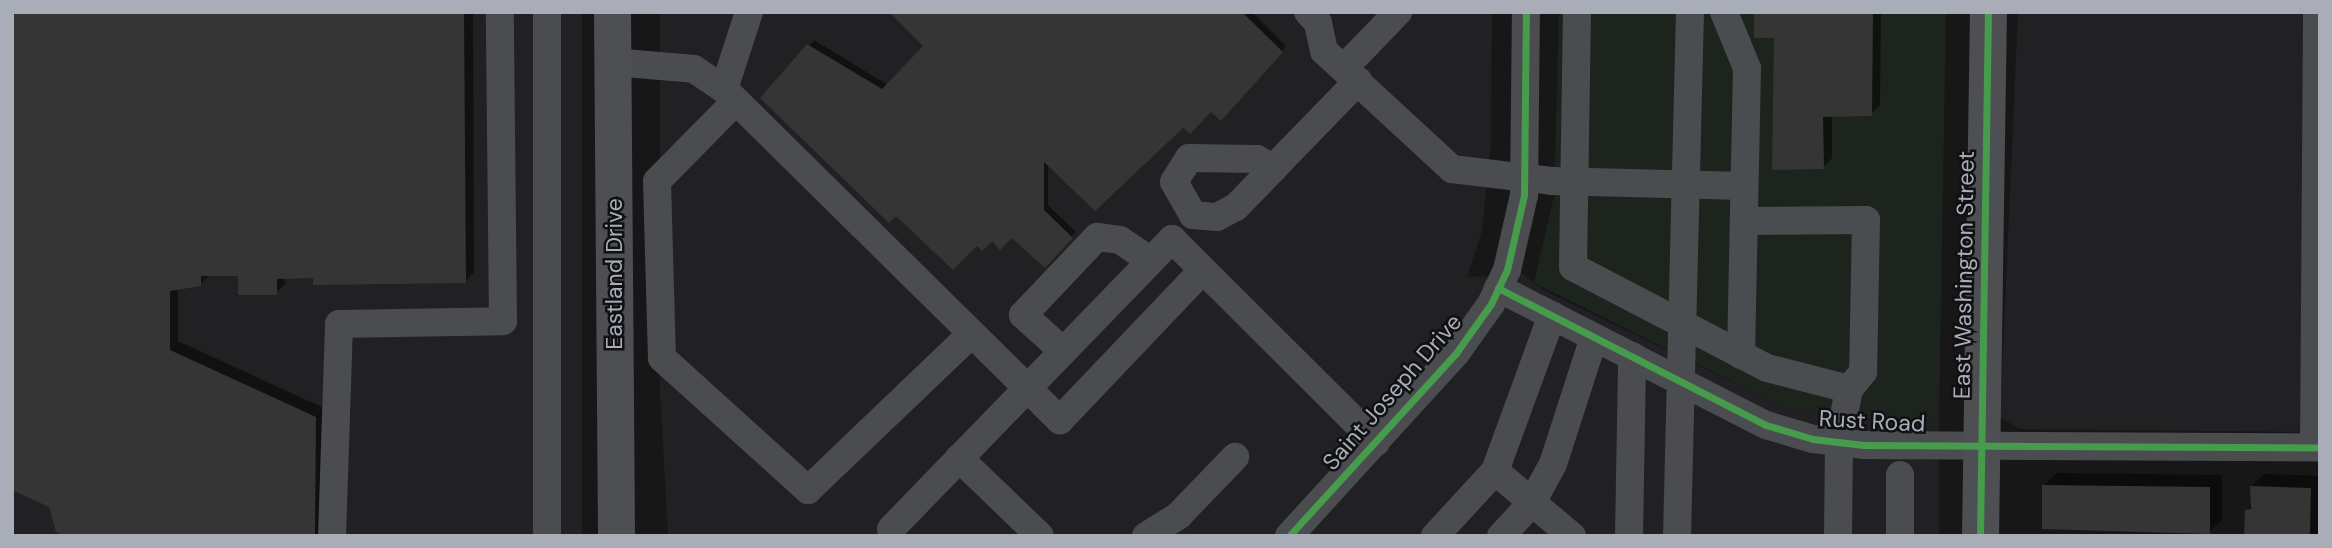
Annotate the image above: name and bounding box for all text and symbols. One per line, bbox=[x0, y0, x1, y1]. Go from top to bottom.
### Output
street label: East Washington Street bbox=[1948, 151, 1980, 399]
street label: Eastland Drive bbox=[600, 198, 628, 350]
street label: Saint Joseph Drive bbox=[1317, 308, 1467, 476]
street label: Rust Road bbox=[1818, 404, 1926, 438]

